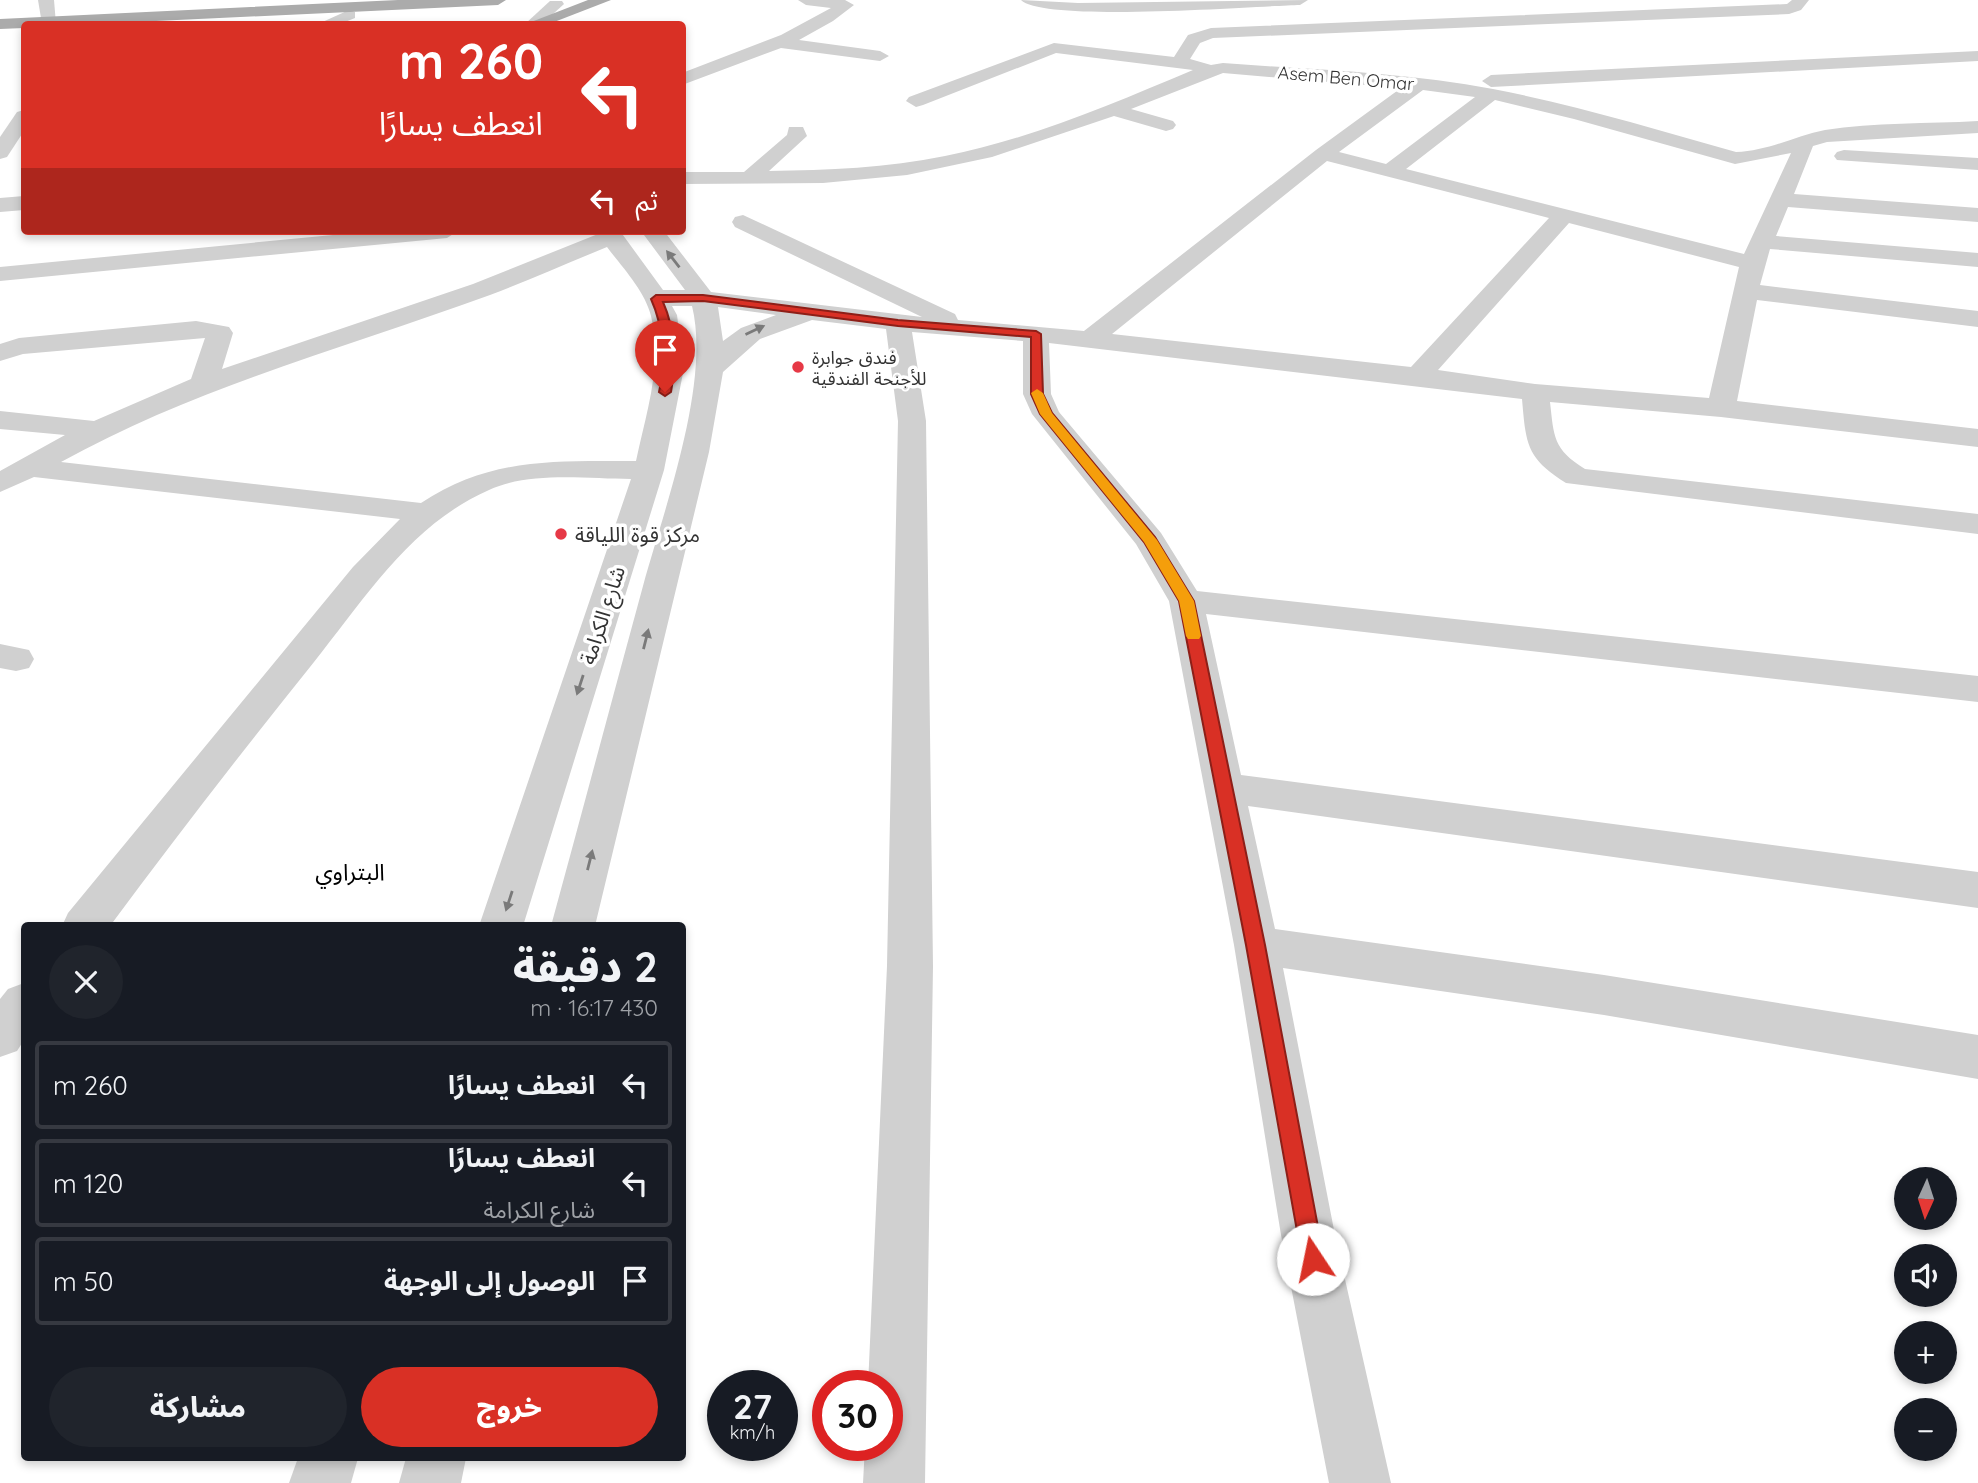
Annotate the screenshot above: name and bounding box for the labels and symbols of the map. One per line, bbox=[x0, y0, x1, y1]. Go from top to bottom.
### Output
street label: Asem Ben Omar bbox=[1277, 61, 1415, 95]
one-way arrow bbox=[666, 250, 680, 268]
pin bbox=[635, 320, 695, 392]
one-way arrow bbox=[744, 324, 765, 335]
place label: فندق جوابرة للأجنحة الفندقية bbox=[812, 346, 927, 390]
marker: فندق جوابرة للأجنحة الفندقية bbox=[790, 359, 806, 375]
place label: مركز قوة اللياقة bbox=[575, 521, 700, 547]
marker: مركز قوة اللياقة bbox=[553, 526, 569, 542]
street label: شارع الكرامة bbox=[574, 563, 633, 668]
one-way arrow bbox=[641, 628, 652, 650]
one-way arrow bbox=[574, 675, 584, 696]
one-way arrow bbox=[585, 849, 596, 871]
district label: البتراوي bbox=[315, 857, 385, 889]
one-way arrow bbox=[503, 891, 514, 912]
north arrow bbox=[1894, 1167, 1956, 1230]
position arrow bbox=[1276, 1222, 1350, 1296]
speed limit sign: 30 bbox=[812, 1370, 903, 1461]

